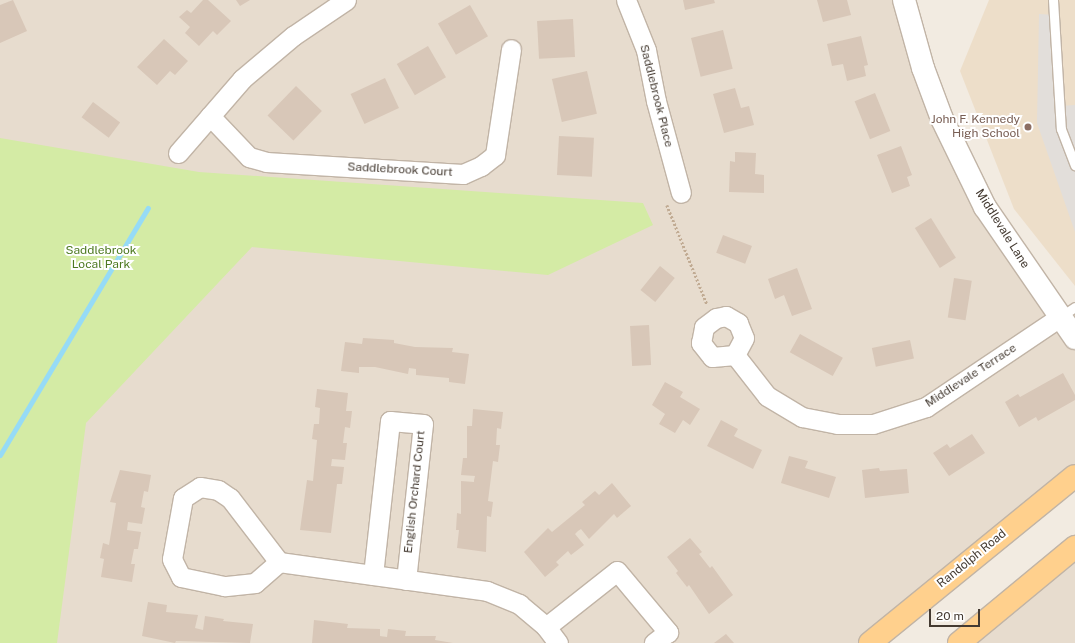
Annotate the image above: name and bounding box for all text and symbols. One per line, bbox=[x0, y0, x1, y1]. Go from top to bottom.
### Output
street label: Saddlebrook Place bbox=[636, 43, 676, 149]
place label: John F. Kennedy High School bbox=[931, 113, 1020, 141]
marker: John F. Kennedy High School bbox=[1023, 122, 1033, 132]
street label: Saddlebrook Court bbox=[347, 160, 453, 180]
street label: Middlevale Lane bbox=[972, 187, 1032, 271]
park label: Saddlebrook Local Park bbox=[65, 244, 137, 272]
street label: Middlevale Terrace bbox=[923, 341, 1019, 411]
street label: English Orchard Court bbox=[401, 430, 429, 554]
street label: Randolph Road bbox=[935, 527, 1009, 591]
scale bar bbox=[931, 601, 982, 627]
text: 20 m bbox=[936, 609, 964, 623]

